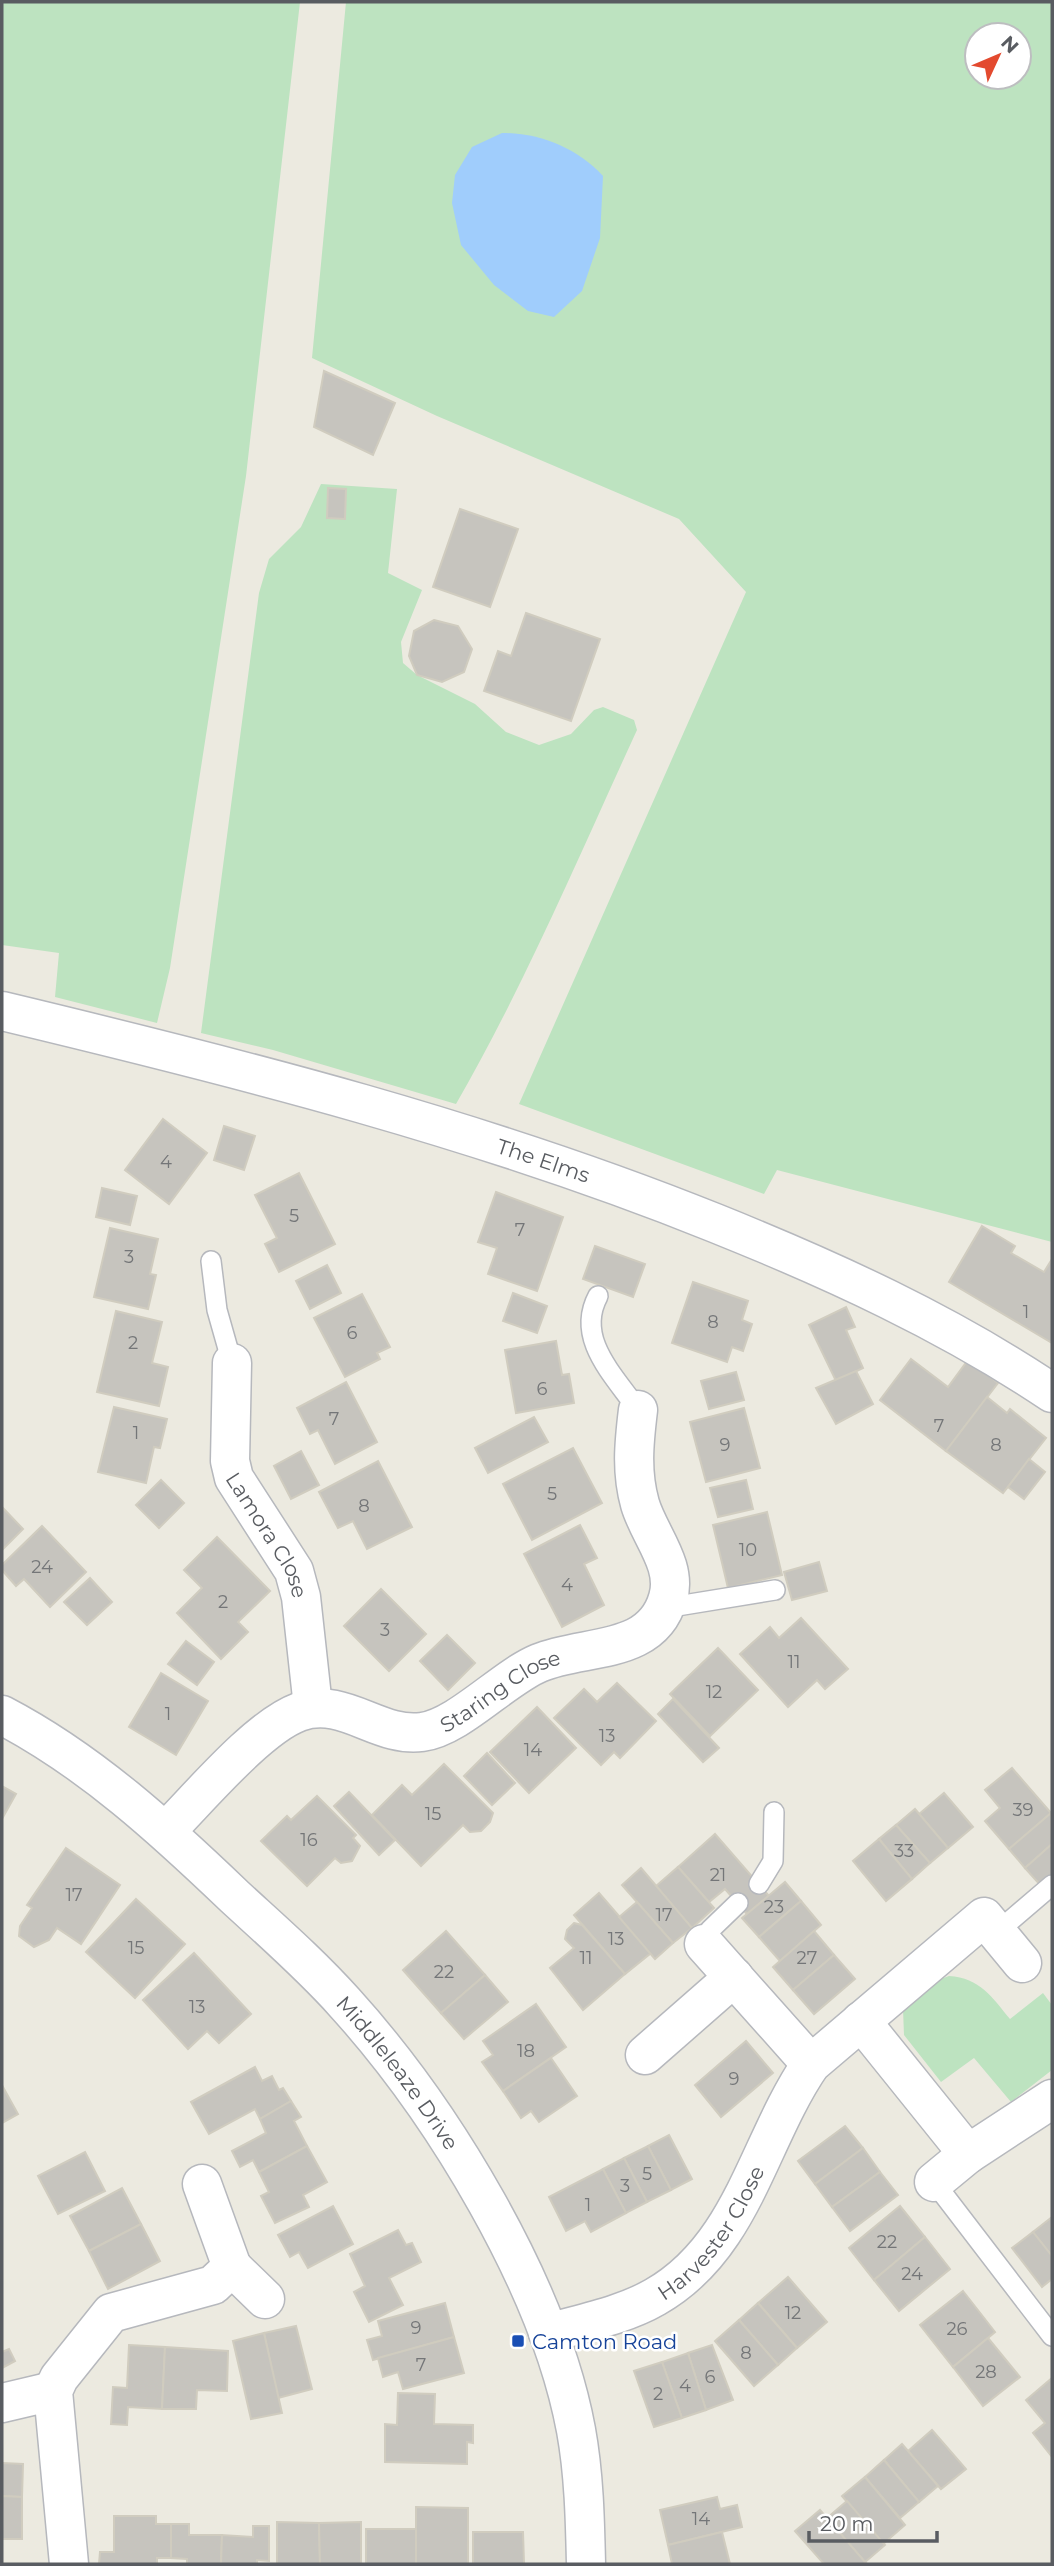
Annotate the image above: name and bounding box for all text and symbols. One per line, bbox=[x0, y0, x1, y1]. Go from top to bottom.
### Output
north arrow bbox=[963, 21, 1033, 91]
text: N bbox=[996, 31, 1023, 58]
street label: The Elms bbox=[494, 1133, 594, 1188]
house number: 4 bbox=[160, 1151, 172, 1173]
house number: 5 bbox=[289, 1205, 299, 1227]
house number: 7 bbox=[515, 1219, 525, 1241]
house number: 3 bbox=[124, 1246, 134, 1268]
house number: 1 bbox=[1023, 1301, 1029, 1323]
house number: 8 bbox=[707, 1311, 719, 1333]
house number: 6 bbox=[347, 1322, 358, 1344]
house number: 2 bbox=[128, 1332, 138, 1354]
house number: 6 bbox=[537, 1378, 548, 1400]
house number: 7 bbox=[329, 1408, 339, 1430]
house number: 7 bbox=[934, 1415, 944, 1437]
house number: 1 bbox=[133, 1422, 139, 1444]
house number: 9 bbox=[720, 1434, 731, 1456]
house number: 8 bbox=[990, 1434, 1002, 1456]
street label: Lamora Close bbox=[221, 1467, 313, 1600]
house number: 5 bbox=[547, 1483, 557, 1505]
house number: 8 bbox=[358, 1495, 370, 1517]
house number: 10 bbox=[739, 1539, 757, 1561]
house number: 24 bbox=[31, 1556, 53, 1578]
house number: 4 bbox=[561, 1574, 573, 1596]
house number: 2 bbox=[218, 1591, 228, 1613]
house number: 3 bbox=[380, 1619, 390, 1641]
street label: Staring Close bbox=[436, 1644, 563, 1737]
house number: 11 bbox=[788, 1651, 801, 1673]
house number: 12 bbox=[706, 1681, 722, 1703]
house number: 1 bbox=[165, 1703, 171, 1725]
house number: 13 bbox=[599, 1725, 615, 1747]
house number: 14 bbox=[524, 1739, 542, 1761]
house number: 39 bbox=[1012, 1799, 1034, 1821]
house number: 15 bbox=[425, 1803, 441, 1825]
house number: 16 bbox=[300, 1829, 318, 1851]
house number: 33 bbox=[894, 1840, 914, 1862]
house number: 21 bbox=[710, 1864, 726, 1886]
house number: 17 bbox=[65, 1884, 83, 1906]
house number: 23 bbox=[764, 1896, 784, 1918]
house number: 17 bbox=[655, 1904, 673, 1926]
house number: 13 bbox=[608, 1928, 624, 1950]
house number: 15 bbox=[128, 1937, 144, 1959]
house number: 11 bbox=[580, 1947, 593, 1969]
house number: 27 bbox=[797, 1947, 817, 1969]
house number: 22 bbox=[434, 1961, 454, 1983]
street label: Middleleaze Drive bbox=[332, 1990, 464, 2154]
house number: 13 bbox=[189, 1996, 205, 2018]
house number: 18 bbox=[517, 2040, 535, 2062]
house number: 9 bbox=[729, 2068, 740, 2090]
street label: Harvester Close bbox=[652, 2162, 769, 2305]
house number: 5 bbox=[642, 2163, 652, 2185]
house number: 3 bbox=[620, 2175, 630, 2197]
house number: 1 bbox=[585, 2194, 591, 2216]
house number: 22 bbox=[877, 2231, 897, 2253]
house number: 24 bbox=[901, 2263, 923, 2285]
house number: 12 bbox=[785, 2302, 801, 2324]
house number: 9 bbox=[411, 2317, 422, 2339]
house number: 26 bbox=[946, 2318, 968, 2340]
place label: Camton Road bbox=[532, 2329, 677, 2354]
marker: Camton Road bbox=[510, 2333, 526, 2349]
house number: 8 bbox=[740, 2342, 752, 2364]
house number: 7 bbox=[416, 2354, 426, 2376]
house number: 28 bbox=[975, 2361, 997, 2383]
house number: 6 bbox=[705, 2366, 716, 2388]
house number: 4 bbox=[679, 2375, 691, 2397]
house number: 2 bbox=[653, 2383, 663, 2405]
scale bar bbox=[809, 2500, 937, 2544]
house number: 14 bbox=[692, 2508, 710, 2530]
text: 20 m bbox=[820, 2511, 874, 2536]

